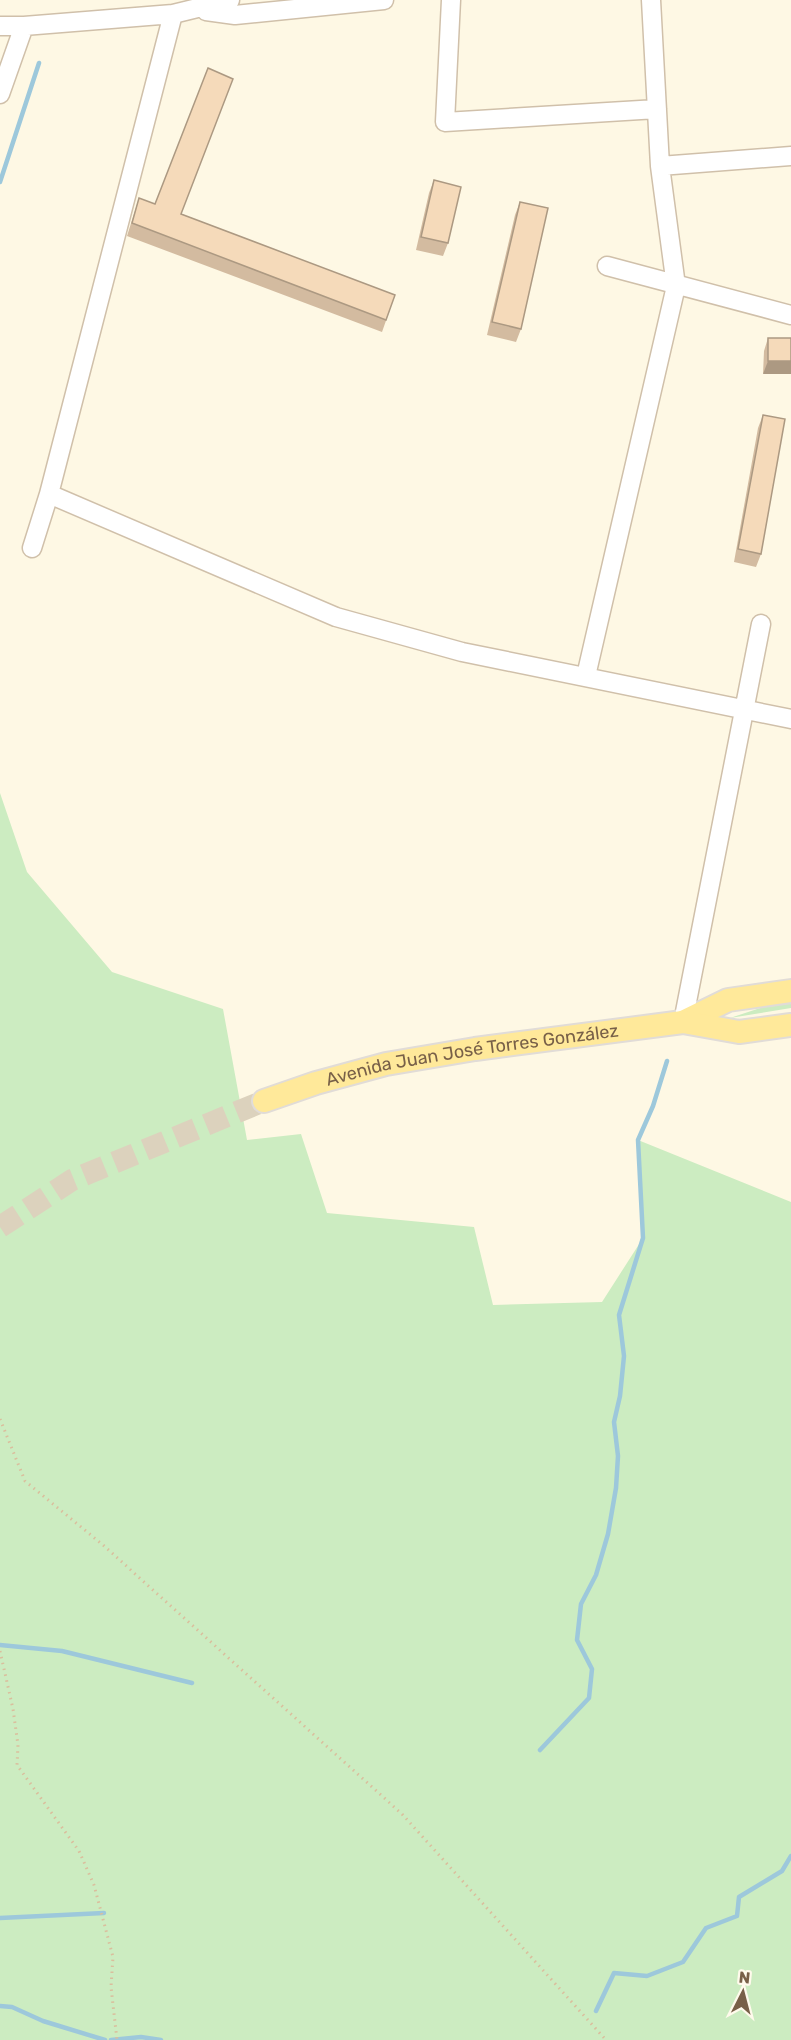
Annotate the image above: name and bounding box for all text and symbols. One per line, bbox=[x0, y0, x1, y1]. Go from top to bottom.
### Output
street label: Avenida Juan José Torres González bbox=[323, 1019, 620, 1091]
north arrow bbox=[713, 1962, 773, 2022]
text: N bbox=[738, 1968, 751, 1988]

